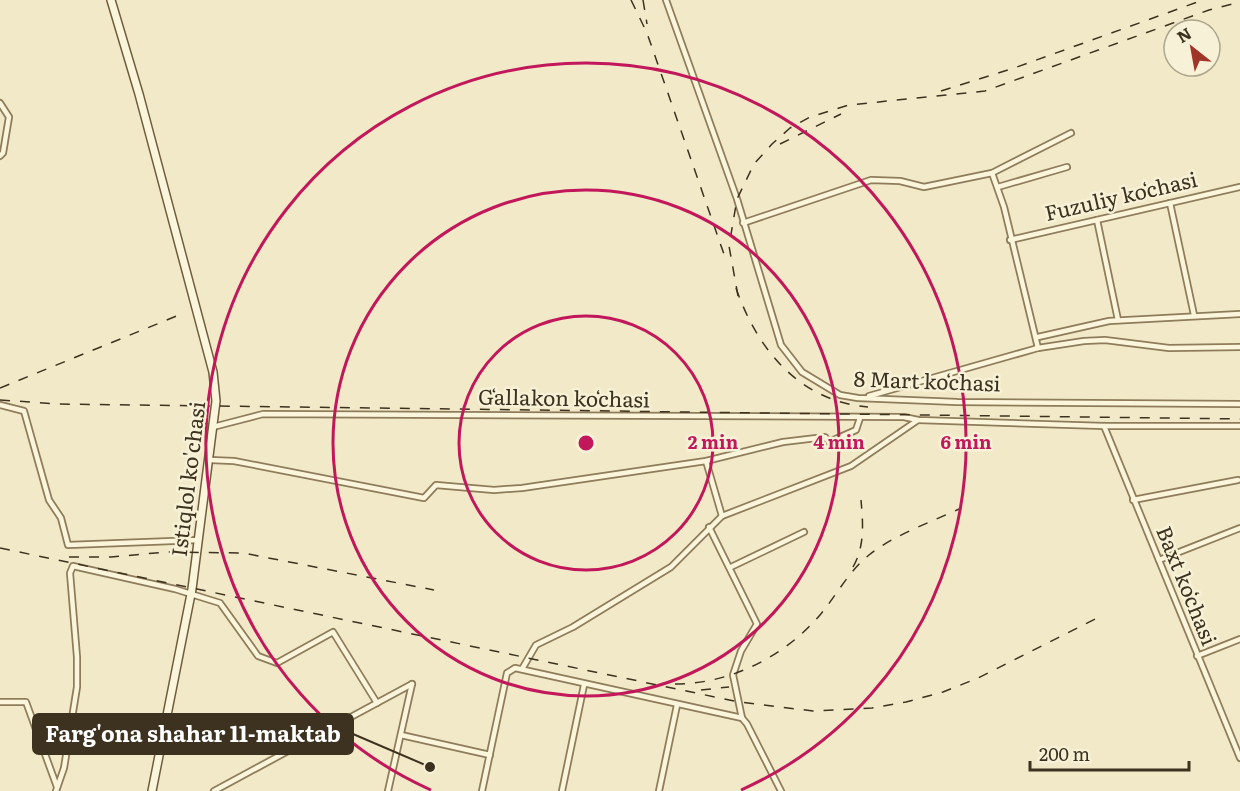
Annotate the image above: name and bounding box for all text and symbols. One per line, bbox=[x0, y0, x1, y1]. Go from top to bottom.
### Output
north arrow bbox=[1162, 18, 1222, 78]
text: N bbox=[1172, 21, 1196, 48]
street label: Fuzuliy koʻchasi bbox=[1041, 162, 1200, 227]
street label: 8 Mart koʻchasi bbox=[853, 361, 1001, 398]
street label: Gʻallakon koʻchasi bbox=[478, 380, 650, 413]
street label: Istiqlol ko'chasi bbox=[162, 399, 211, 558]
text: 2 min bbox=[688, 428, 739, 455]
text: 4 min bbox=[813, 428, 865, 455]
text: 6 min bbox=[940, 428, 992, 455]
centre of rings bbox=[576, 433, 596, 453]
street label: Baxt koʻchasi bbox=[1150, 521, 1226, 649]
callout: Farg'ona shahar 11-maktab bbox=[33, 714, 353, 754]
text: Farg'ona shahar 11-maktab bbox=[45, 716, 341, 749]
scale bar bbox=[1030, 734, 1189, 772]
text: 200 m bbox=[1039, 740, 1090, 767]

